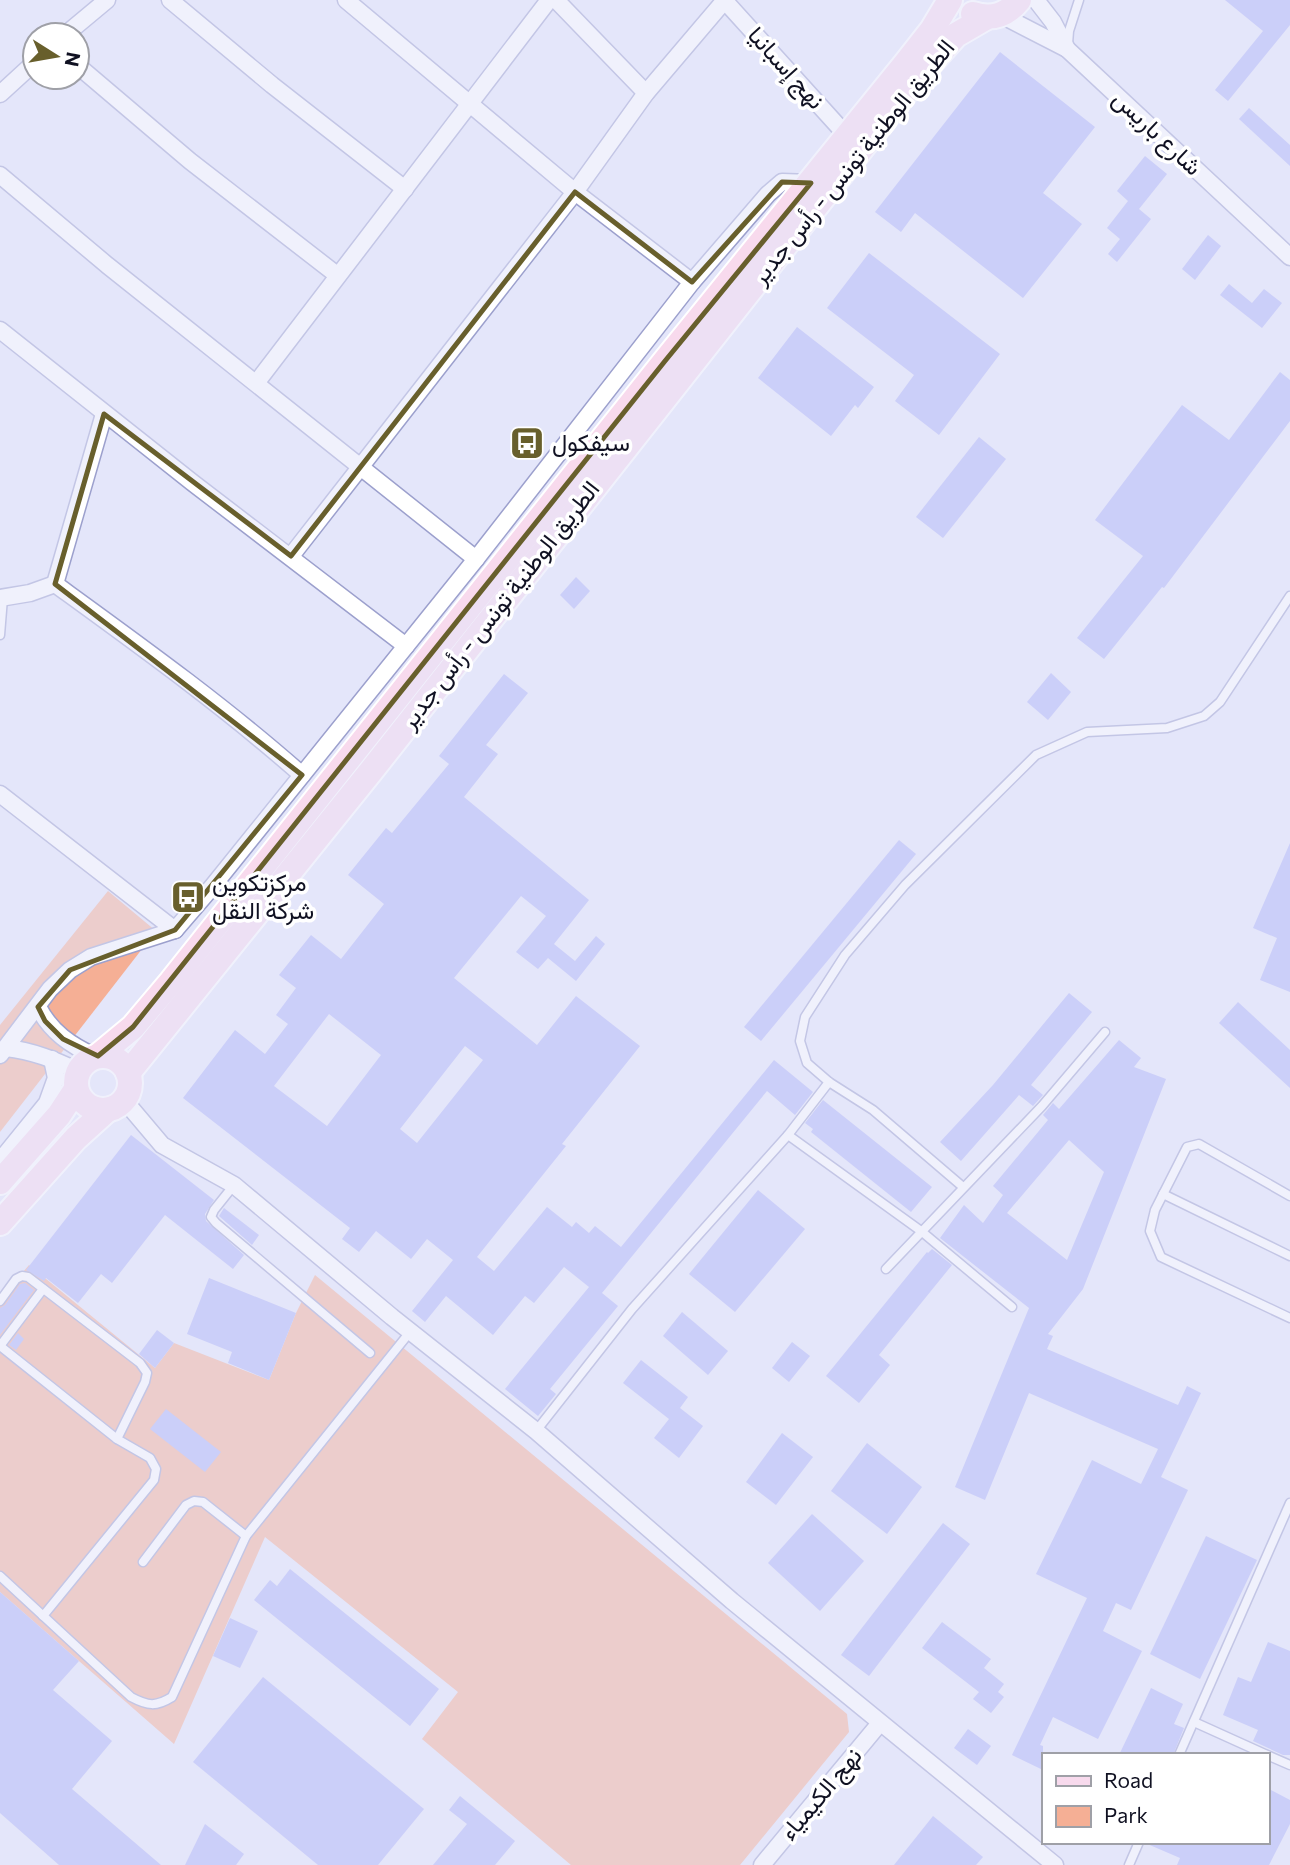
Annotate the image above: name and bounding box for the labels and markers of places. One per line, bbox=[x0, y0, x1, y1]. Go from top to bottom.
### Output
bus stop icon: سيفكول bbox=[508, 424, 546, 462]
place label: سيفكول bbox=[552, 427, 630, 458]
place label: مركزتكوين شركة النقل bbox=[212, 867, 314, 926]
bus stop icon: مركزتكوين شركة النقل bbox=[169, 878, 207, 916]

